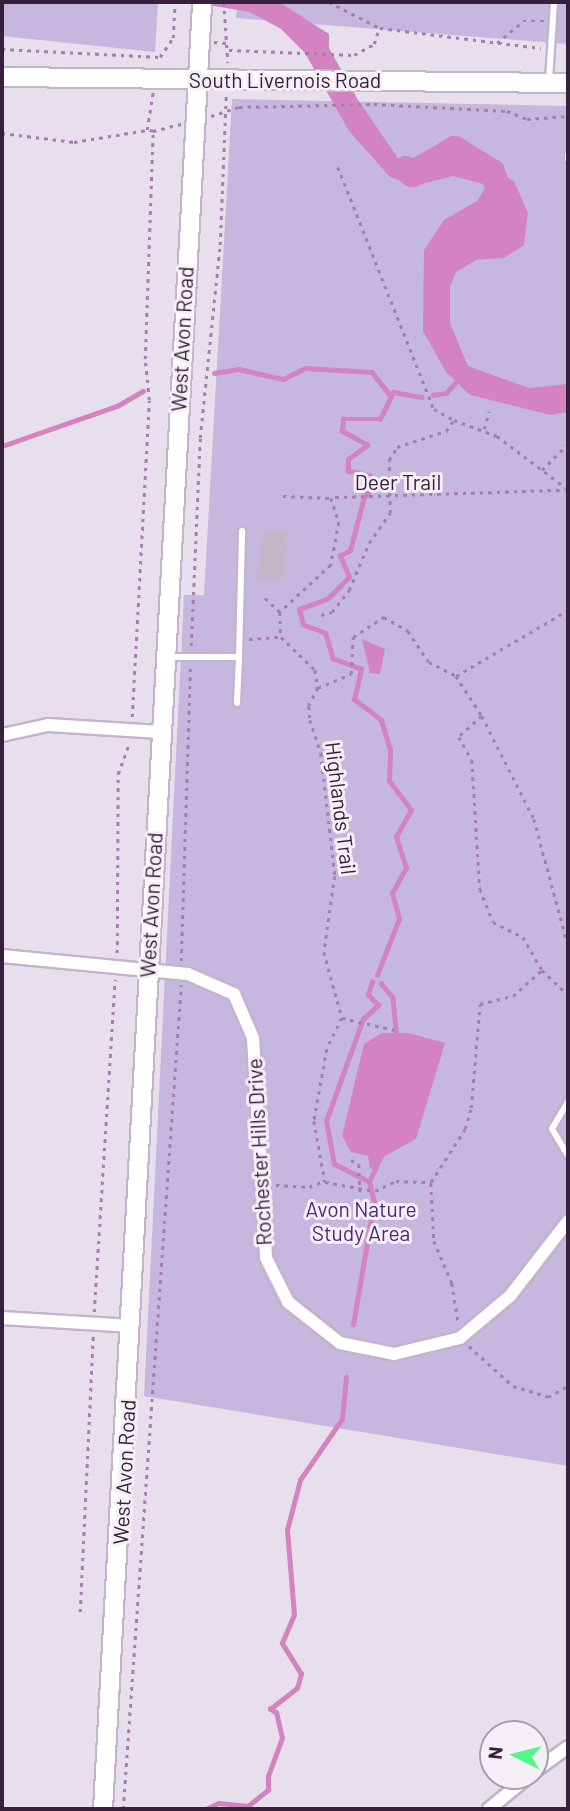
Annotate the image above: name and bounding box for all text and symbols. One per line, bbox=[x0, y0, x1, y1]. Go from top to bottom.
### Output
street label: South Livernois Road bbox=[189, 67, 381, 93]
street label: West Avon Road bbox=[166, 266, 198, 412]
street label: Deer Trail bbox=[355, 469, 441, 495]
street label: Highlands Trail bbox=[320, 740, 362, 876]
street label: West Avon Road bbox=[135, 832, 167, 978]
street label: Rochester Hills Drive bbox=[242, 1058, 276, 1246]
park label: Avon Nature Study Area bbox=[305, 1196, 417, 1246]
street label: West Avon Road bbox=[108, 1399, 140, 1545]
north arrow bbox=[479, 1720, 549, 1790]
text: N bbox=[483, 1745, 507, 1760]

